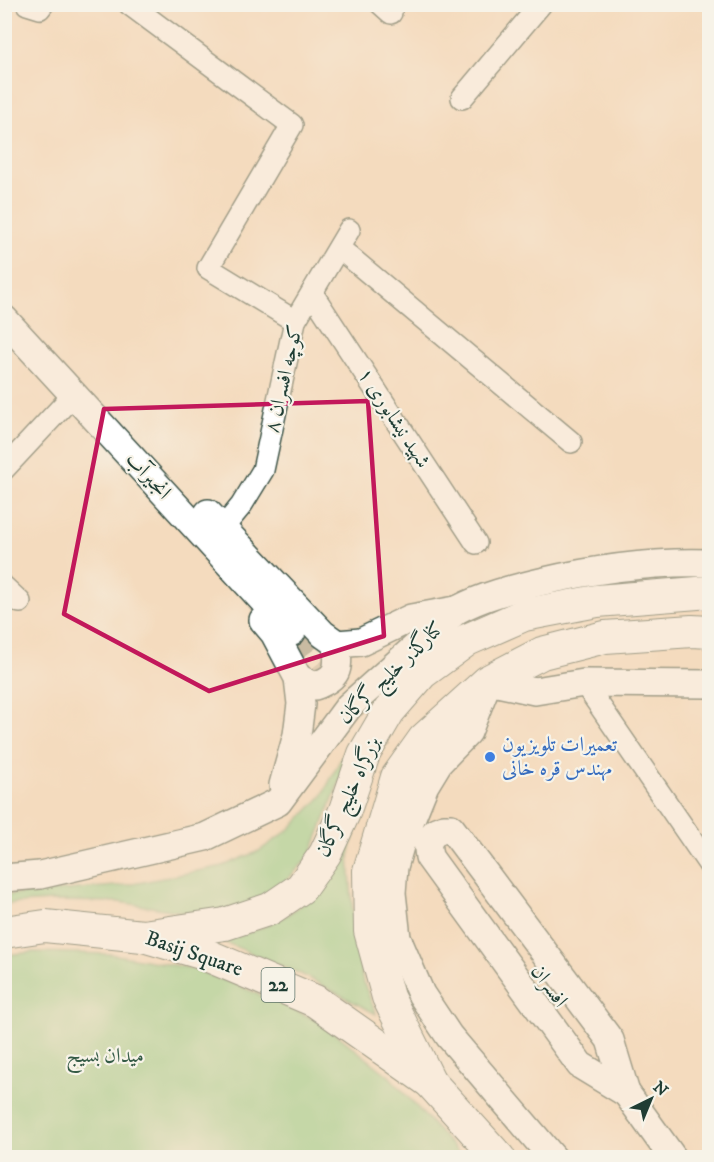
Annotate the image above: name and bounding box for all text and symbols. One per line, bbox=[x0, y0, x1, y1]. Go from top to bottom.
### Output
street label: کوچه افسران ۸ bbox=[259, 322, 309, 436]
street label: شهید نیشابوری ۱ bbox=[352, 363, 436, 473]
street label: انجیرآب bbox=[120, 446, 177, 505]
street label: کنارگذر خلیج گرگان bbox=[331, 614, 453, 734]
street label: بزرگراه خلیج گرگان bbox=[308, 731, 391, 863]
place label: تعمیرات تلویزیون مهندس قره خانی bbox=[502, 732, 618, 782]
marker: تعمیرات تلویزیون مهندس قره خانی bbox=[483, 750, 497, 764]
street label: Basij Square bbox=[142, 925, 246, 983]
street label: افسران bbox=[525, 959, 573, 1013]
road number: 22 bbox=[262, 968, 294, 1002]
park label: میدان بسیج bbox=[66, 1043, 144, 1074]
north arrow bbox=[621, 1069, 681, 1129]
text: N bbox=[649, 1077, 672, 1101]

